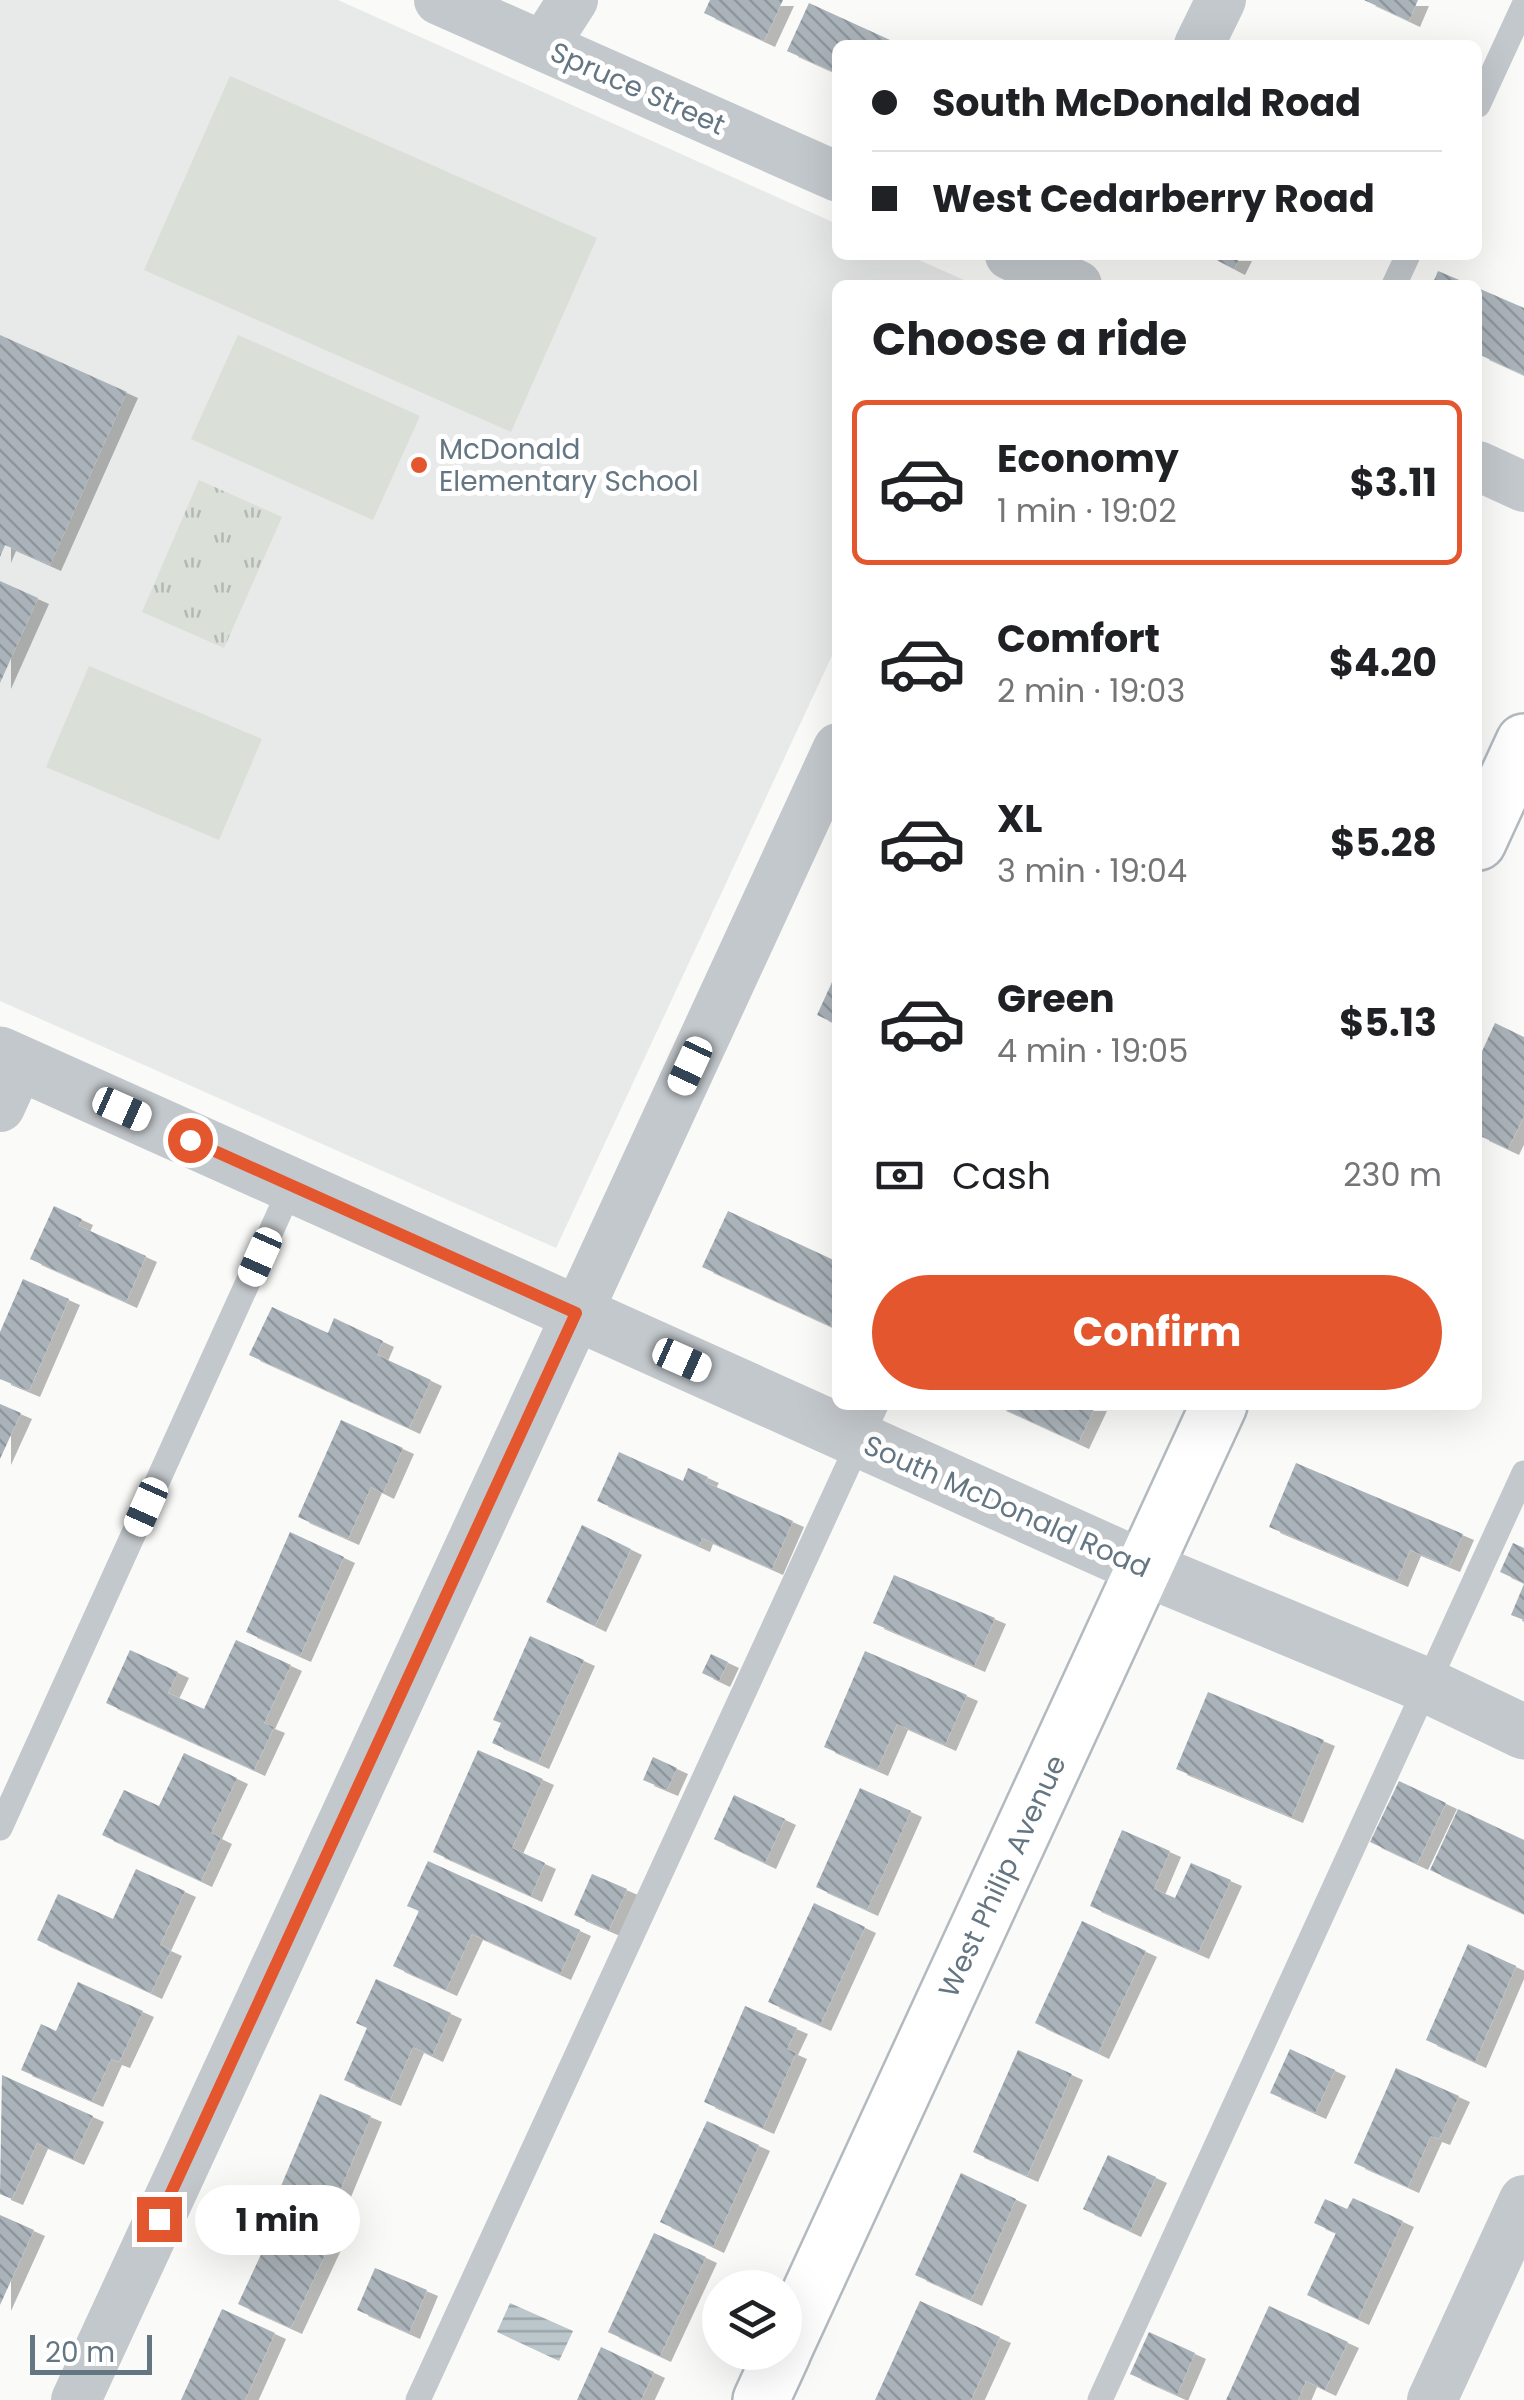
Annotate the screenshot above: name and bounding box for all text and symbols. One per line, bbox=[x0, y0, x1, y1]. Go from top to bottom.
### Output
street label: Spruce Street bbox=[544, 33, 731, 144]
text: South McDonald Road bbox=[932, 76, 1361, 129]
text: West Cedarberry Road bbox=[932, 172, 1375, 225]
text: Choose a ride bbox=[872, 308, 1187, 371]
place label: McDonald Elementary School bbox=[439, 430, 699, 501]
text: Economy bbox=[997, 432, 1179, 485]
icon: car bbox=[877, 438, 967, 528]
marker: McDonald Elementary School bbox=[408, 454, 430, 476]
text: $3.11 bbox=[1350, 456, 1437, 509]
text: 1 min · 19:02 bbox=[997, 488, 1177, 533]
text: Comfort bbox=[997, 612, 1160, 665]
icon: car bbox=[877, 618, 967, 708]
text: $4.20 bbox=[1329, 636, 1437, 689]
text: 2 min · 19:03 bbox=[997, 668, 1185, 713]
text: XL bbox=[997, 792, 1042, 845]
icon: car bbox=[877, 798, 967, 888]
text: $5.28 bbox=[1330, 816, 1437, 869]
text: 3 min · 19:04 bbox=[997, 848, 1187, 893]
text: Green bbox=[997, 972, 1115, 1025]
icon: car bbox=[877, 978, 967, 1068]
text: $5.13 bbox=[1339, 996, 1437, 1049]
text: 4 min · 19:05 bbox=[997, 1028, 1188, 1073]
car bbox=[664, 1032, 716, 1100]
car bbox=[88, 1083, 156, 1135]
route start bbox=[168, 1118, 213, 1163]
icon: cash bbox=[872, 1148, 927, 1203]
text: Cash bbox=[952, 1149, 1051, 1202]
text: 230 m bbox=[1343, 1152, 1442, 1197]
car bbox=[234, 1223, 286, 1291]
button: Confirm bbox=[872, 1275, 1442, 1390]
car bbox=[648, 1334, 716, 1386]
street label: South McDonald Road bbox=[857, 1426, 1156, 1587]
car bbox=[120, 1473, 172, 1541]
street label: West Philip Avenue bbox=[929, 1749, 1076, 2004]
callout: 1 min bbox=[194, 2184, 359, 2254]
route end bbox=[137, 2197, 182, 2242]
text: 1 min bbox=[236, 2197, 319, 2242]
map controls bbox=[702, 2270, 802, 2370]
button: layers bbox=[702, 2270, 802, 2370]
scale bar bbox=[30, 2330, 152, 2374]
text: 20 m bbox=[45, 2333, 115, 2372]

